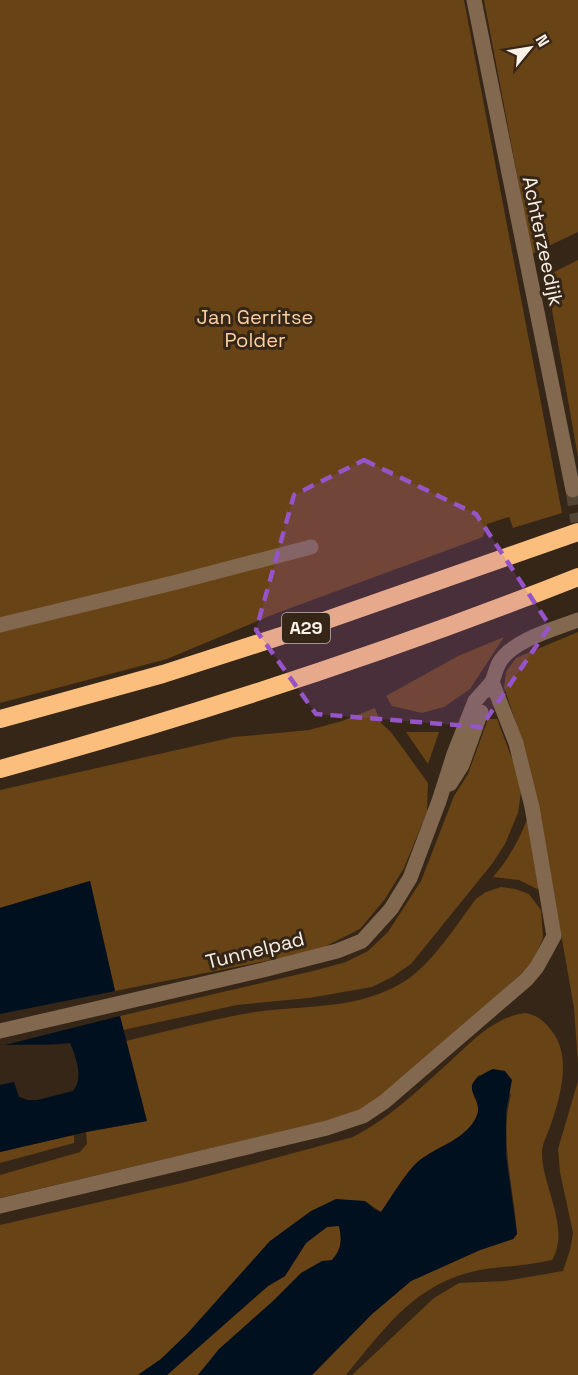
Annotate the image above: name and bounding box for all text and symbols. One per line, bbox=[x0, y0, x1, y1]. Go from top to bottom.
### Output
north arrow bbox=[500, 18, 560, 78]
text: N bbox=[531, 31, 554, 51]
street label: Achterzeedijk bbox=[517, 174, 569, 308]
park label: Jan Gerritse Polder bbox=[197, 304, 313, 353]
road number: A29 bbox=[282, 613, 330, 643]
street label: Tunnelpad bbox=[203, 925, 307, 975]

